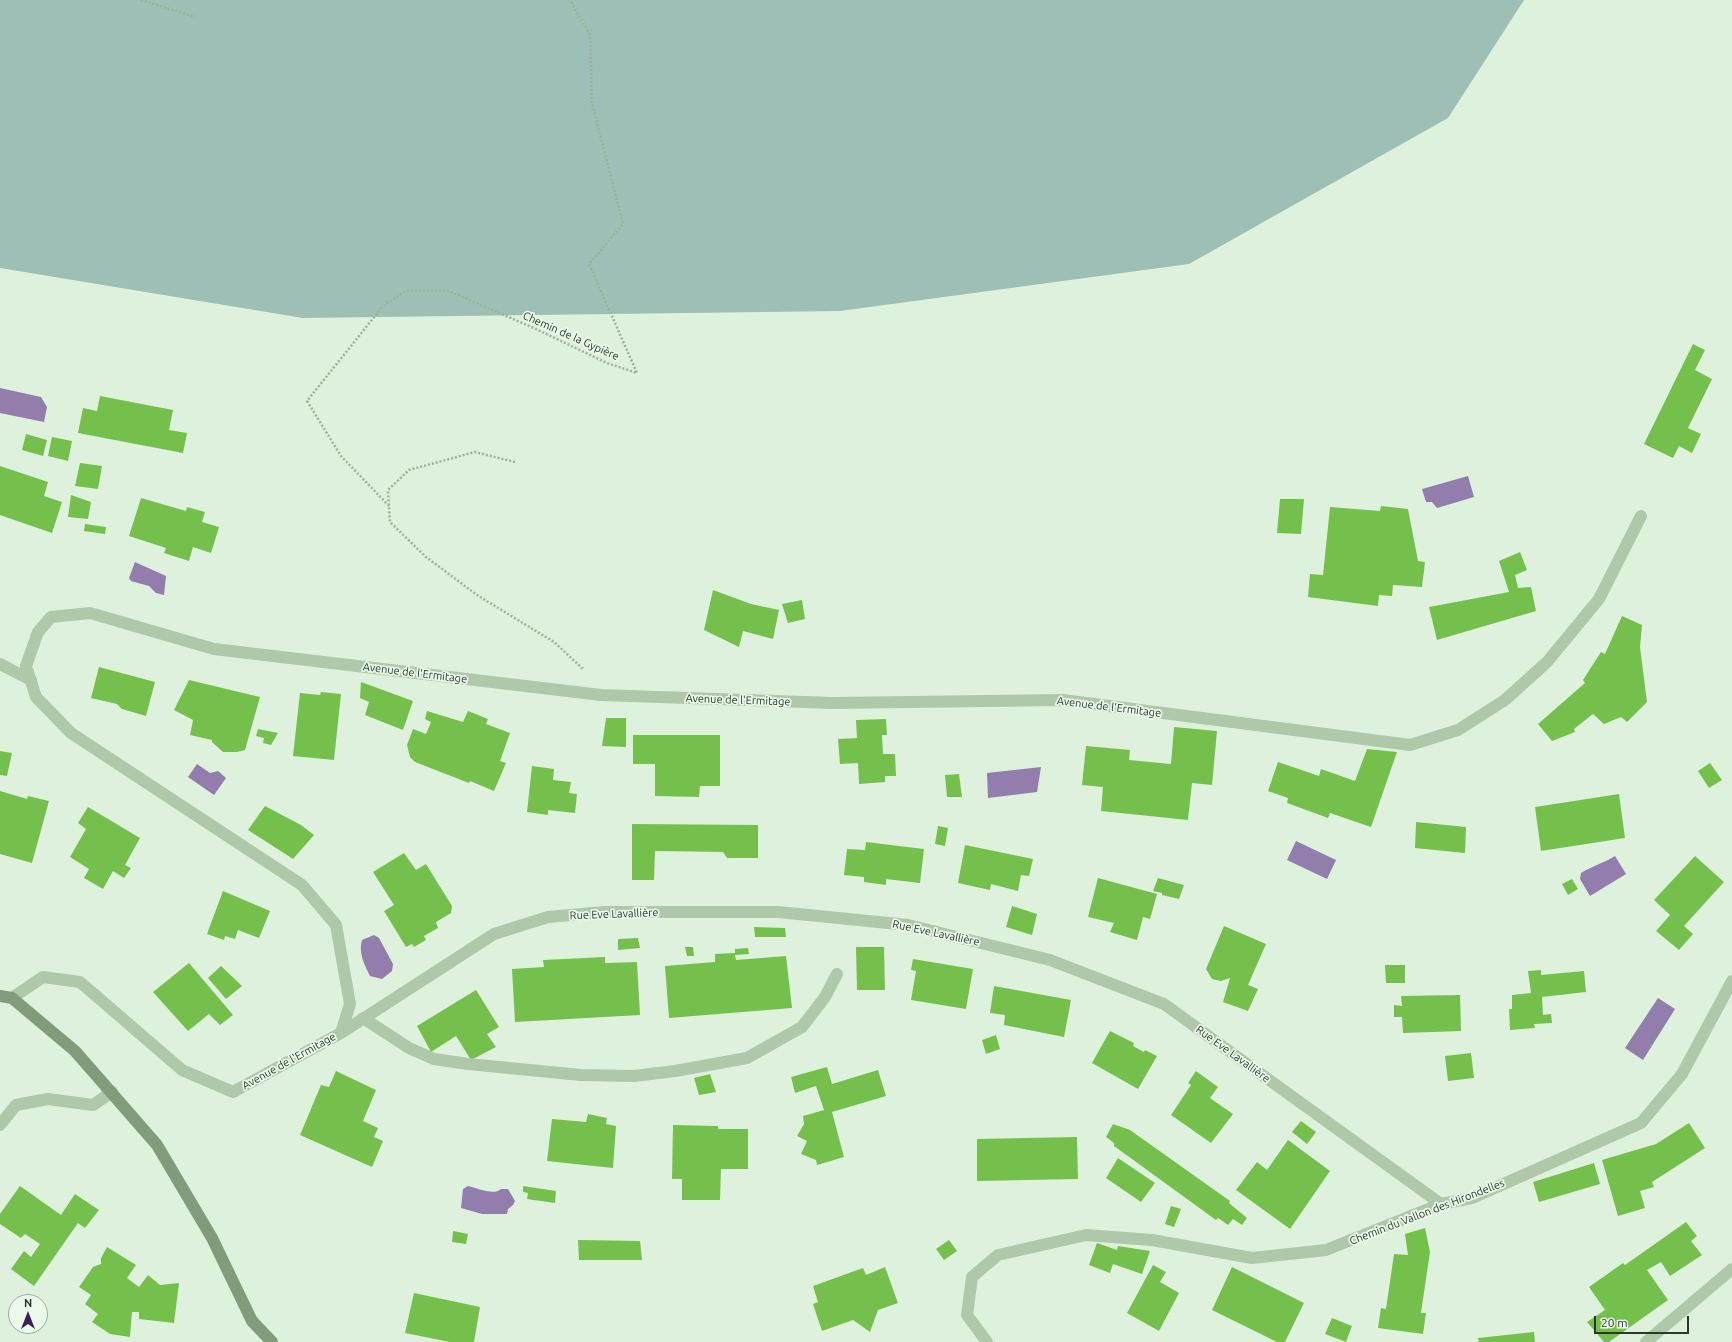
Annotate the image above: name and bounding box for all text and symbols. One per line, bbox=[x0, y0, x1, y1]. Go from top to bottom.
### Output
street label: Chemin de la Gypière bbox=[521, 309, 621, 363]
street label: Avenue de l'Ermitage bbox=[362, 660, 468, 686]
street label: Avenue de l'Ermitage bbox=[685, 692, 791, 708]
street label: Avenue de l'Ermitage bbox=[1056, 694, 1162, 720]
street label: Rue Eve Lavallière bbox=[569, 906, 659, 922]
street label: Rue Eve Lavallière bbox=[891, 917, 981, 949]
street label: Rue Eve Lavallière bbox=[1193, 1023, 1273, 1085]
street label: Avenue de l'Ermitage bbox=[240, 1030, 338, 1092]
street label: Chemin du Vallon des Hirondelles bbox=[1348, 1176, 1506, 1248]
north arrow bbox=[8, 1294, 48, 1334]
text: N bbox=[24, 1297, 32, 1309]
scale bar bbox=[1596, 1308, 1691, 1334]
text: 20 m bbox=[1601, 1316, 1628, 1329]

